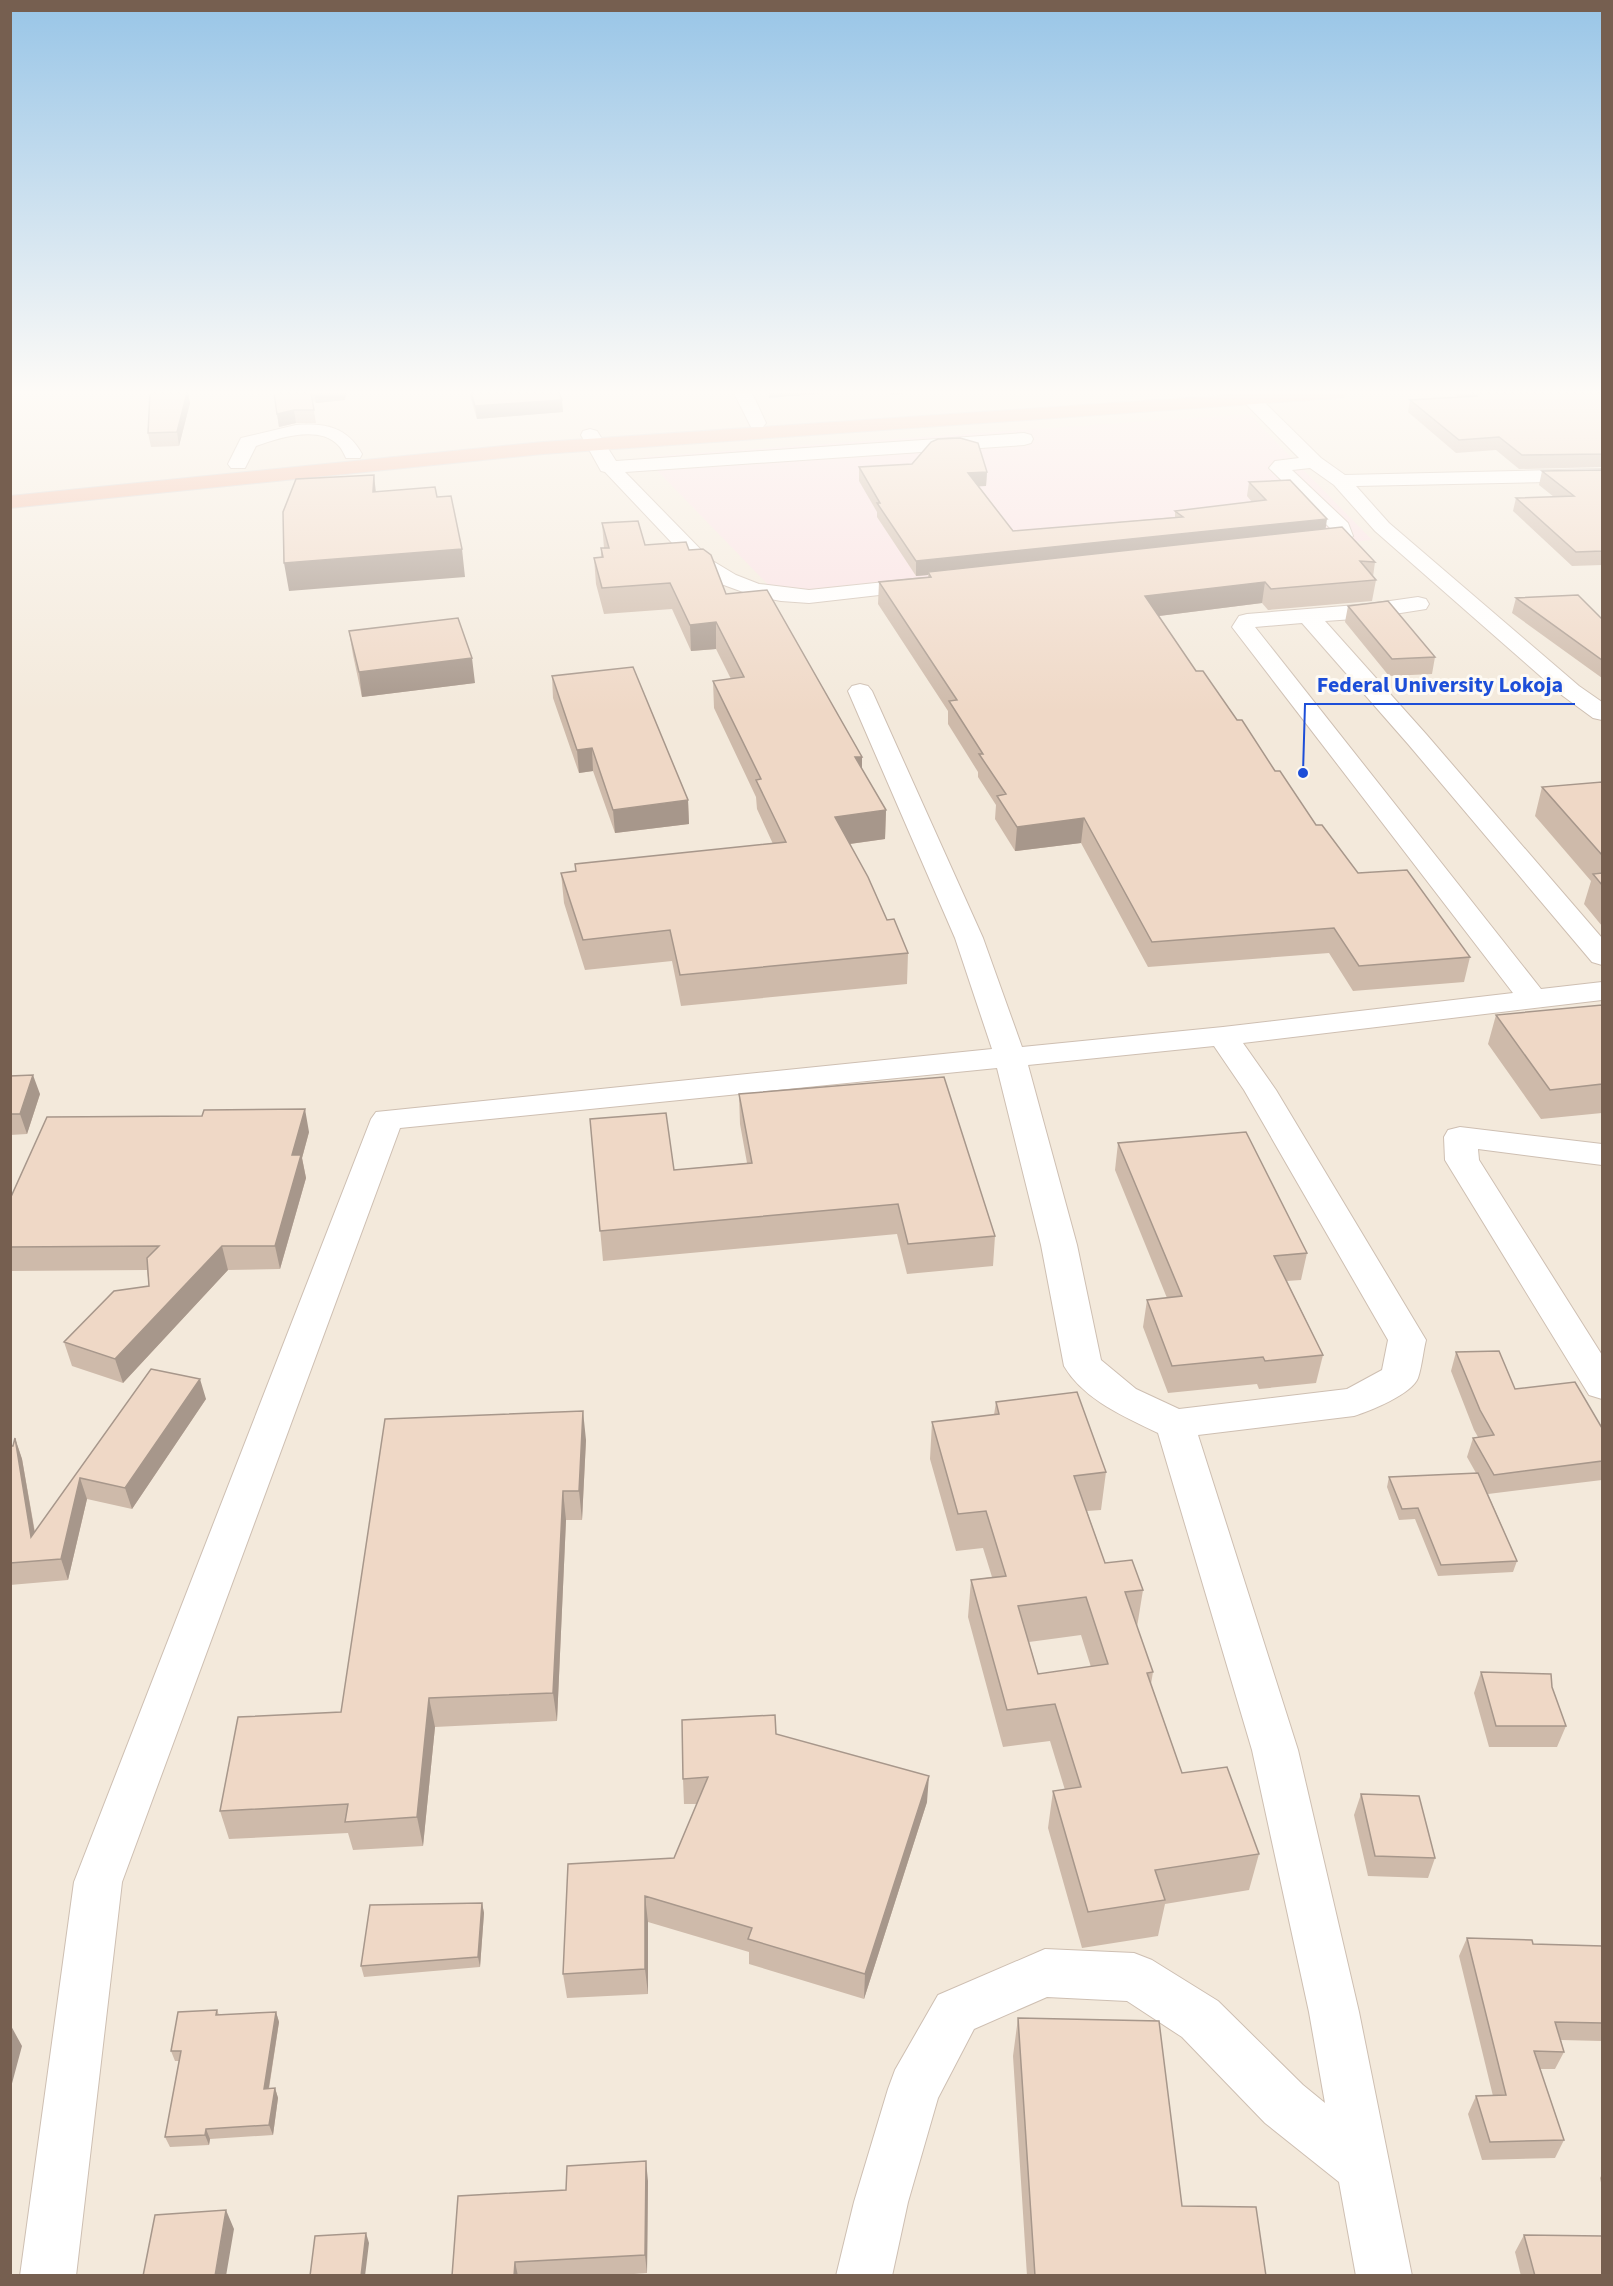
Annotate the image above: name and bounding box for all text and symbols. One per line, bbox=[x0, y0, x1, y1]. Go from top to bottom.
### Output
callout: Federal University Lokoja bbox=[1305, 664, 1575, 704]
text: Federal University Lokoja bbox=[1317, 669, 1563, 701]

